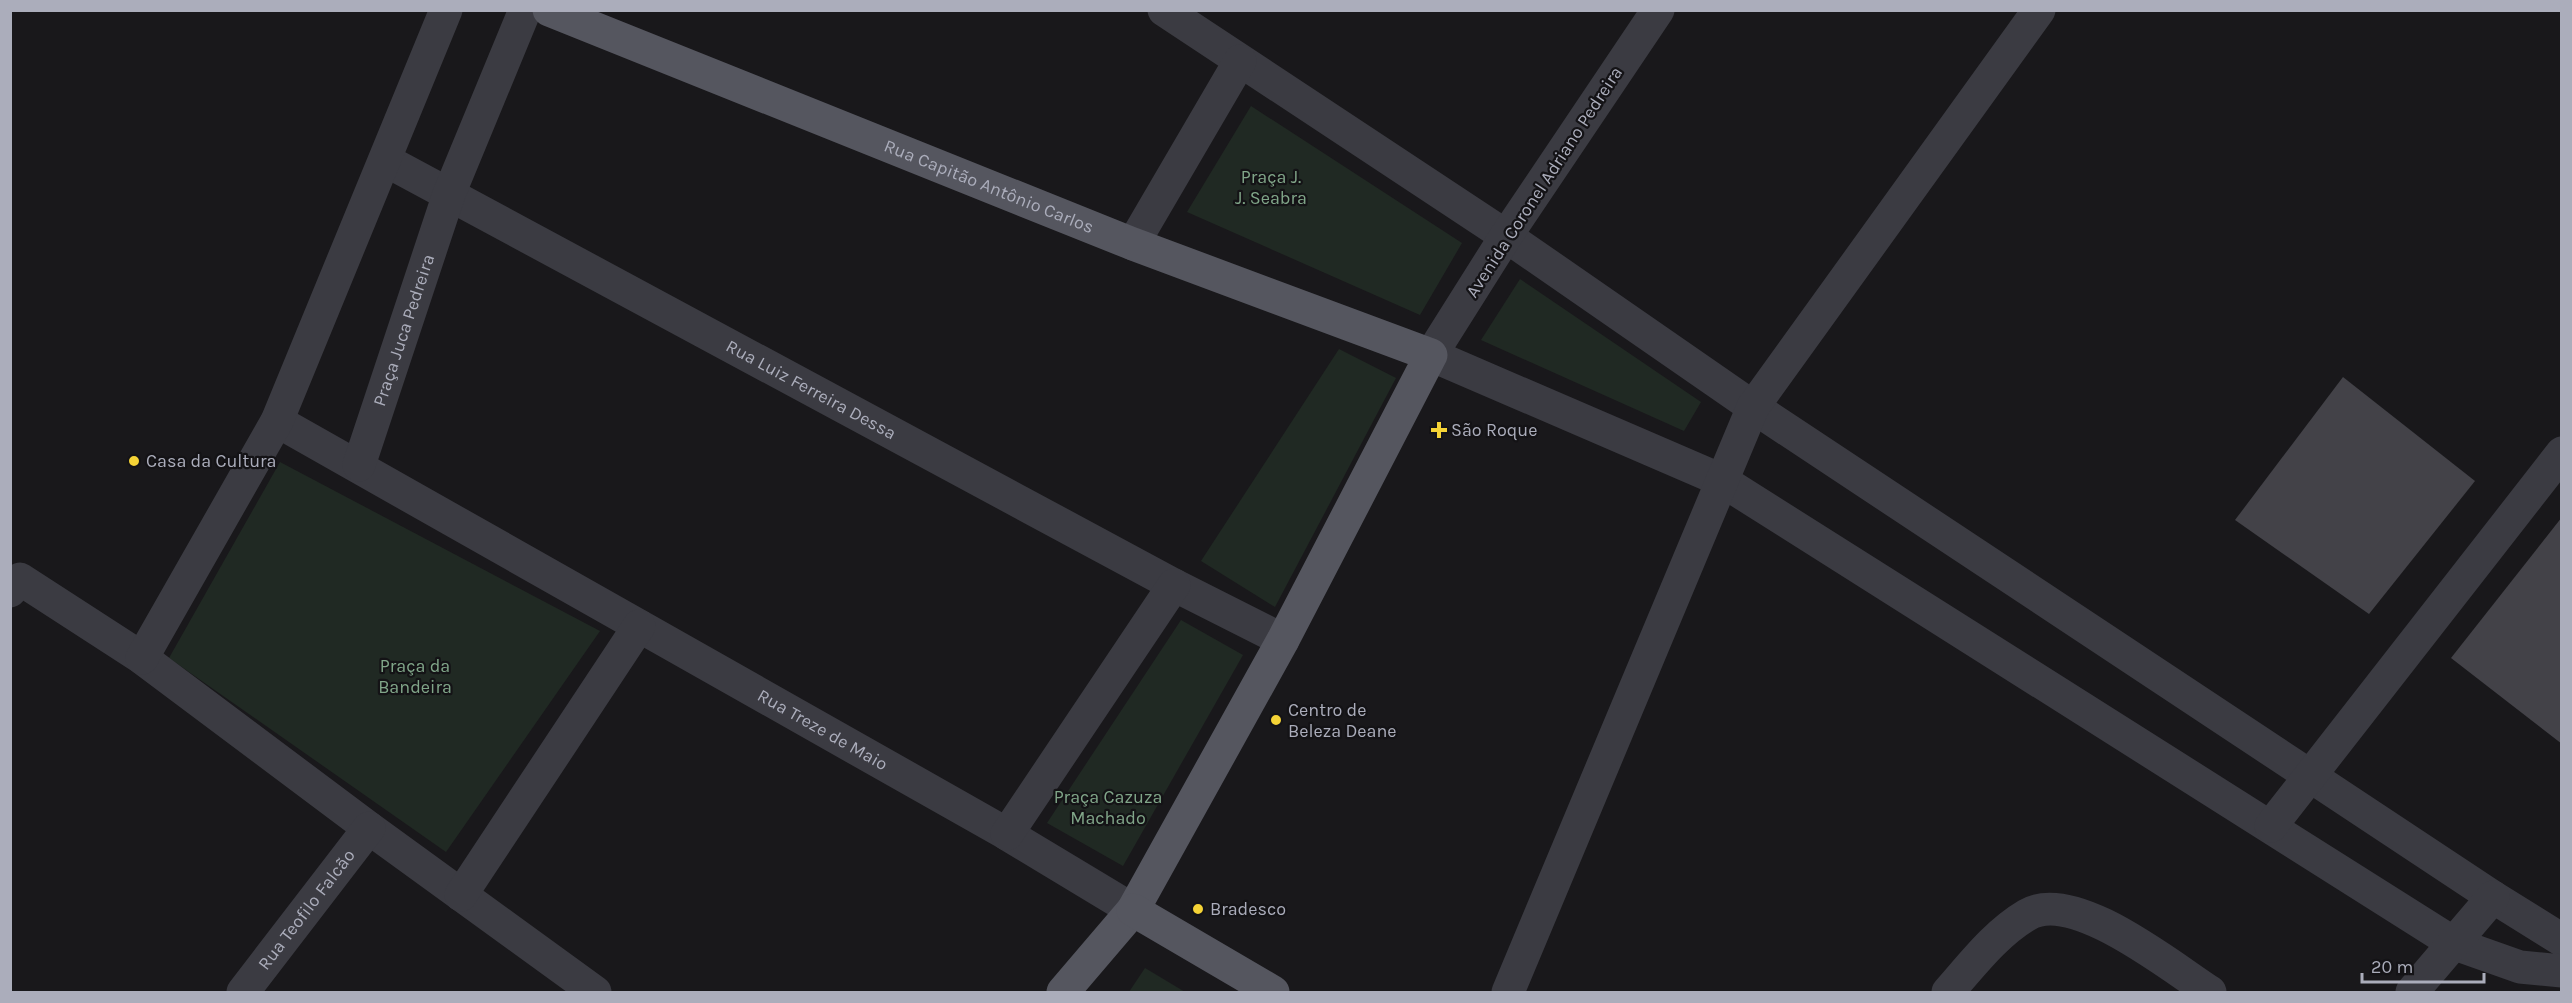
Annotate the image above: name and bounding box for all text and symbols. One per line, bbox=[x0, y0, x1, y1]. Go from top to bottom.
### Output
street label: Avenida Coronel Adriano Pedreira bbox=[1461, 62, 1627, 302]
street label: Rua Capitão Antônio Carlos bbox=[881, 134, 1097, 238]
park label: Praça J. J. Seabra bbox=[1235, 166, 1307, 209]
street label: Praça Juca Pedreira bbox=[368, 251, 439, 409]
street label: Rua Luiz Ferreira Dessa bbox=[722, 335, 900, 444]
place label: São Roque bbox=[1451, 419, 1537, 441]
marker: São Roque bbox=[1432, 423, 1446, 437]
place label: Casa da Cultura bbox=[146, 450, 277, 472]
marker: Casa da Cultura bbox=[127, 454, 141, 468]
park label: Praça da Bandeira bbox=[378, 655, 452, 698]
street label: Rua Treze de Maio bbox=[754, 684, 892, 775]
place label: Centro de Beleza Deane bbox=[1288, 699, 1397, 742]
marker: Centro de Beleza Deane bbox=[1269, 713, 1283, 727]
park label: Praça Cazuza Machado bbox=[1054, 786, 1162, 829]
street label: Rua Teofilo Falcão bbox=[253, 845, 360, 974]
place label: Bradesco bbox=[1210, 898, 1286, 920]
marker: Bradesco bbox=[1191, 902, 1205, 916]
scale bar bbox=[2362, 946, 2484, 984]
text: 20 m bbox=[2371, 956, 2413, 978]

